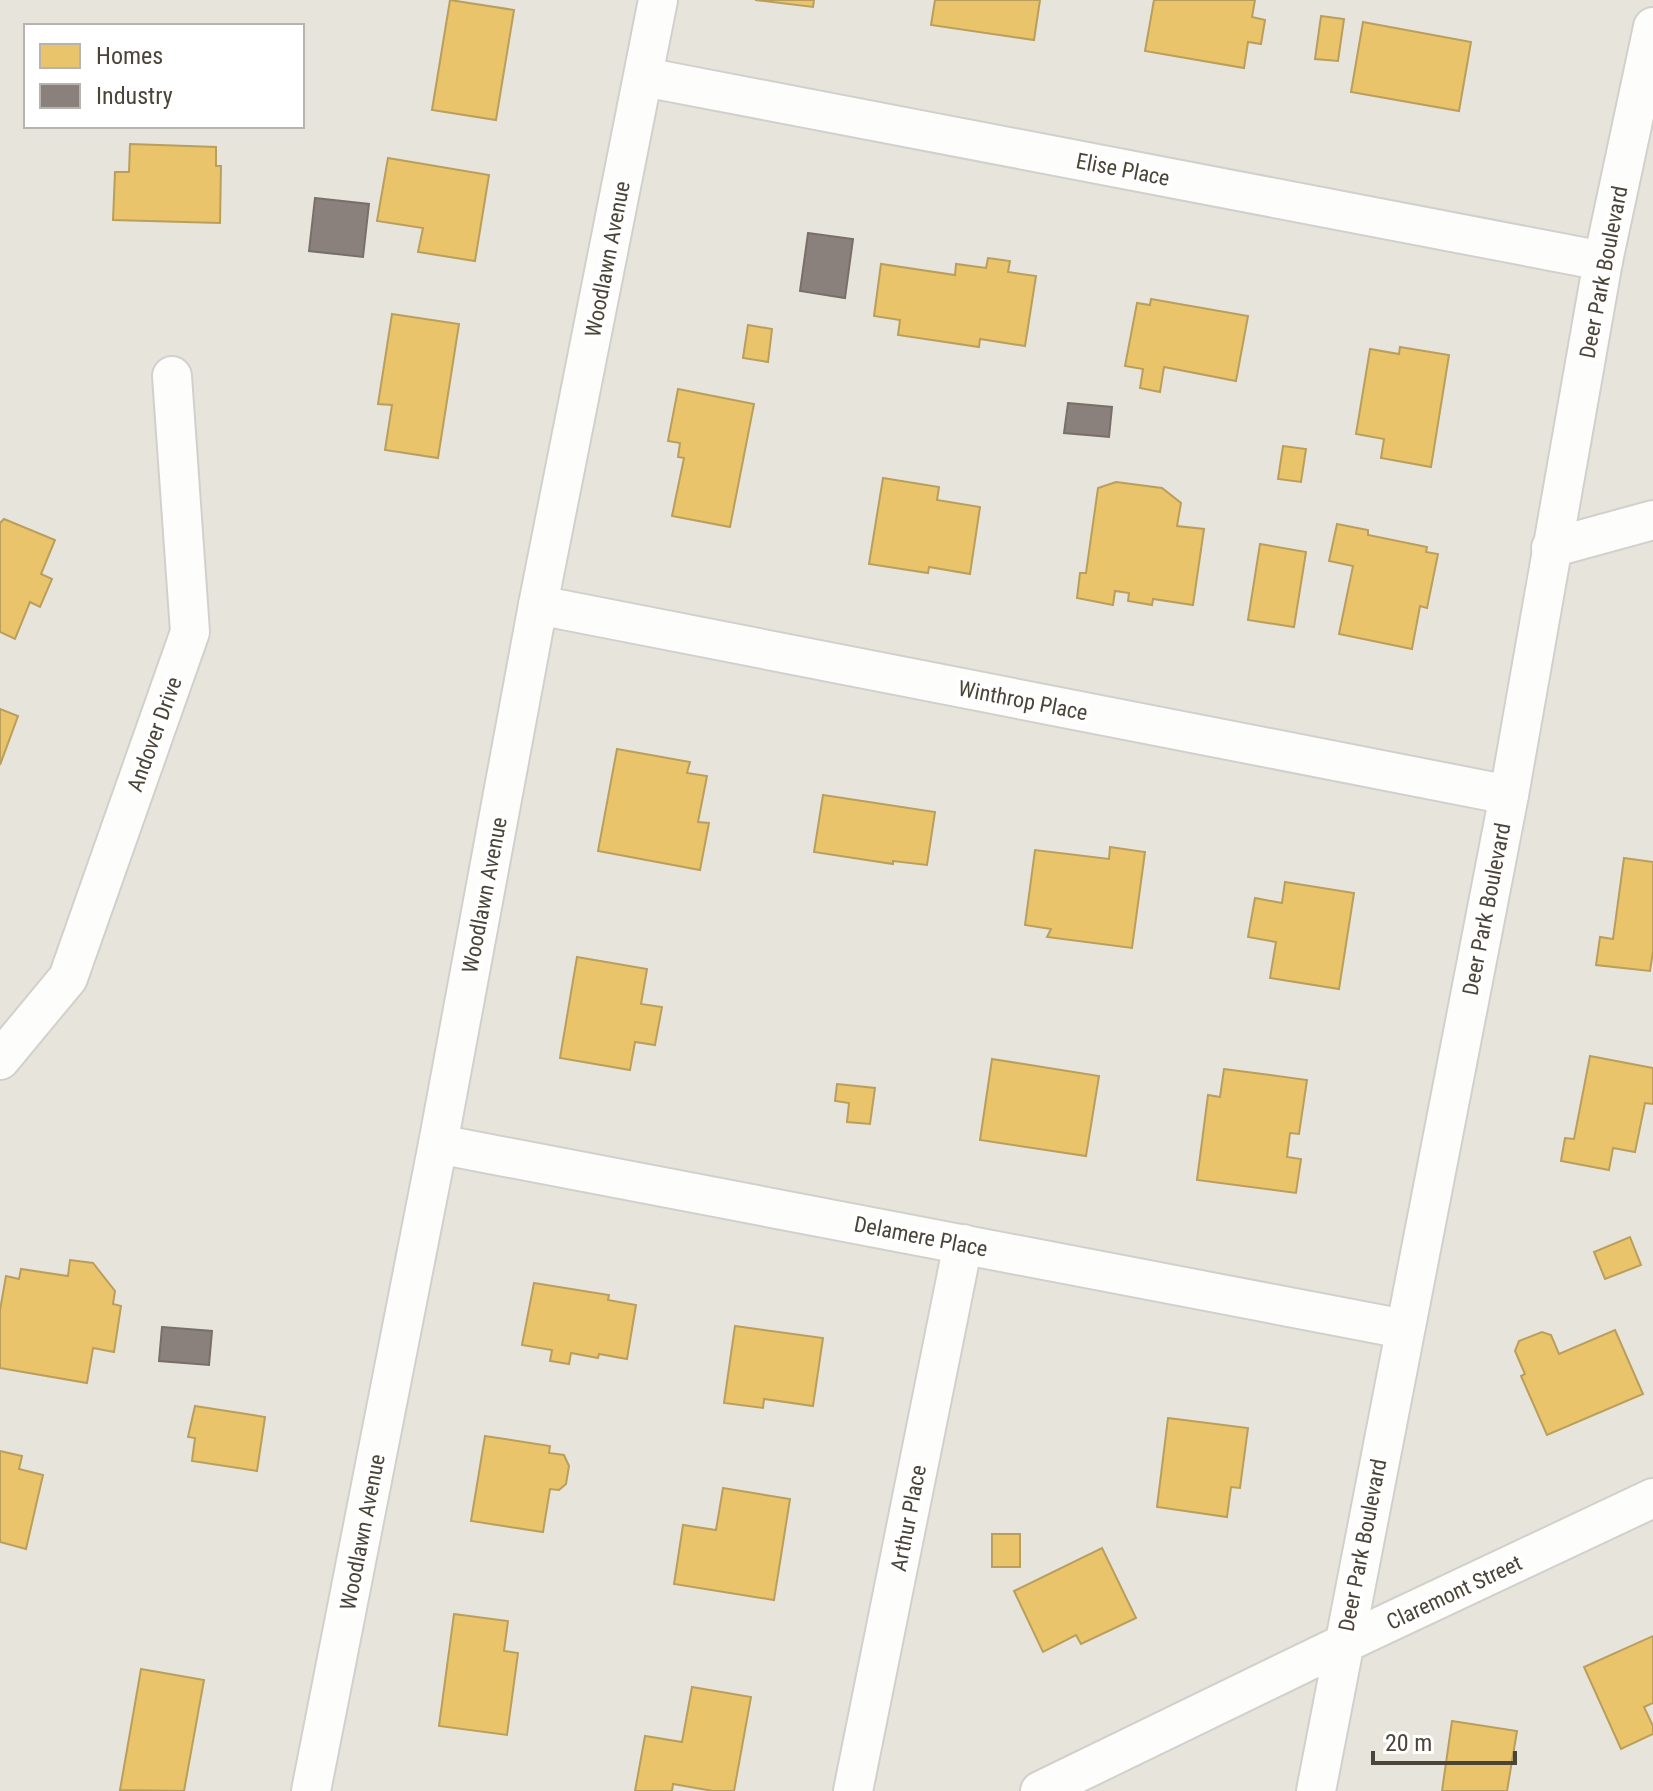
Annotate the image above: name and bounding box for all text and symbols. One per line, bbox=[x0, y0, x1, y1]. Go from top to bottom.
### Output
legend bbox=[24, 24, 304, 128]
text: Homes bbox=[96, 42, 163, 70]
text: Industry bbox=[96, 82, 173, 110]
street label: Elise Place bbox=[1074, 148, 1172, 191]
street label: Woodlawn Avenue bbox=[580, 179, 635, 339]
street label: Deer Park Boulevard bbox=[1574, 184, 1632, 361]
street label: Andover Drive bbox=[122, 673, 187, 795]
street label: Winthrop Place bbox=[956, 676, 1090, 725]
street label: Woodlawn Avenue bbox=[457, 815, 512, 975]
street label: Deer Park Boulevard bbox=[1457, 821, 1515, 998]
street label: Delamere Place bbox=[852, 1211, 990, 1262]
street label: Woodlawn Avenue bbox=[335, 1452, 390, 1612]
street label: Deer Park Boulevard bbox=[1333, 1457, 1391, 1634]
street label: Arthur Place bbox=[886, 1463, 931, 1573]
street label: Claremont Street bbox=[1383, 1550, 1526, 1635]
scale bar bbox=[1373, 1715, 1515, 1765]
text: 20 m bbox=[1385, 1729, 1432, 1757]

